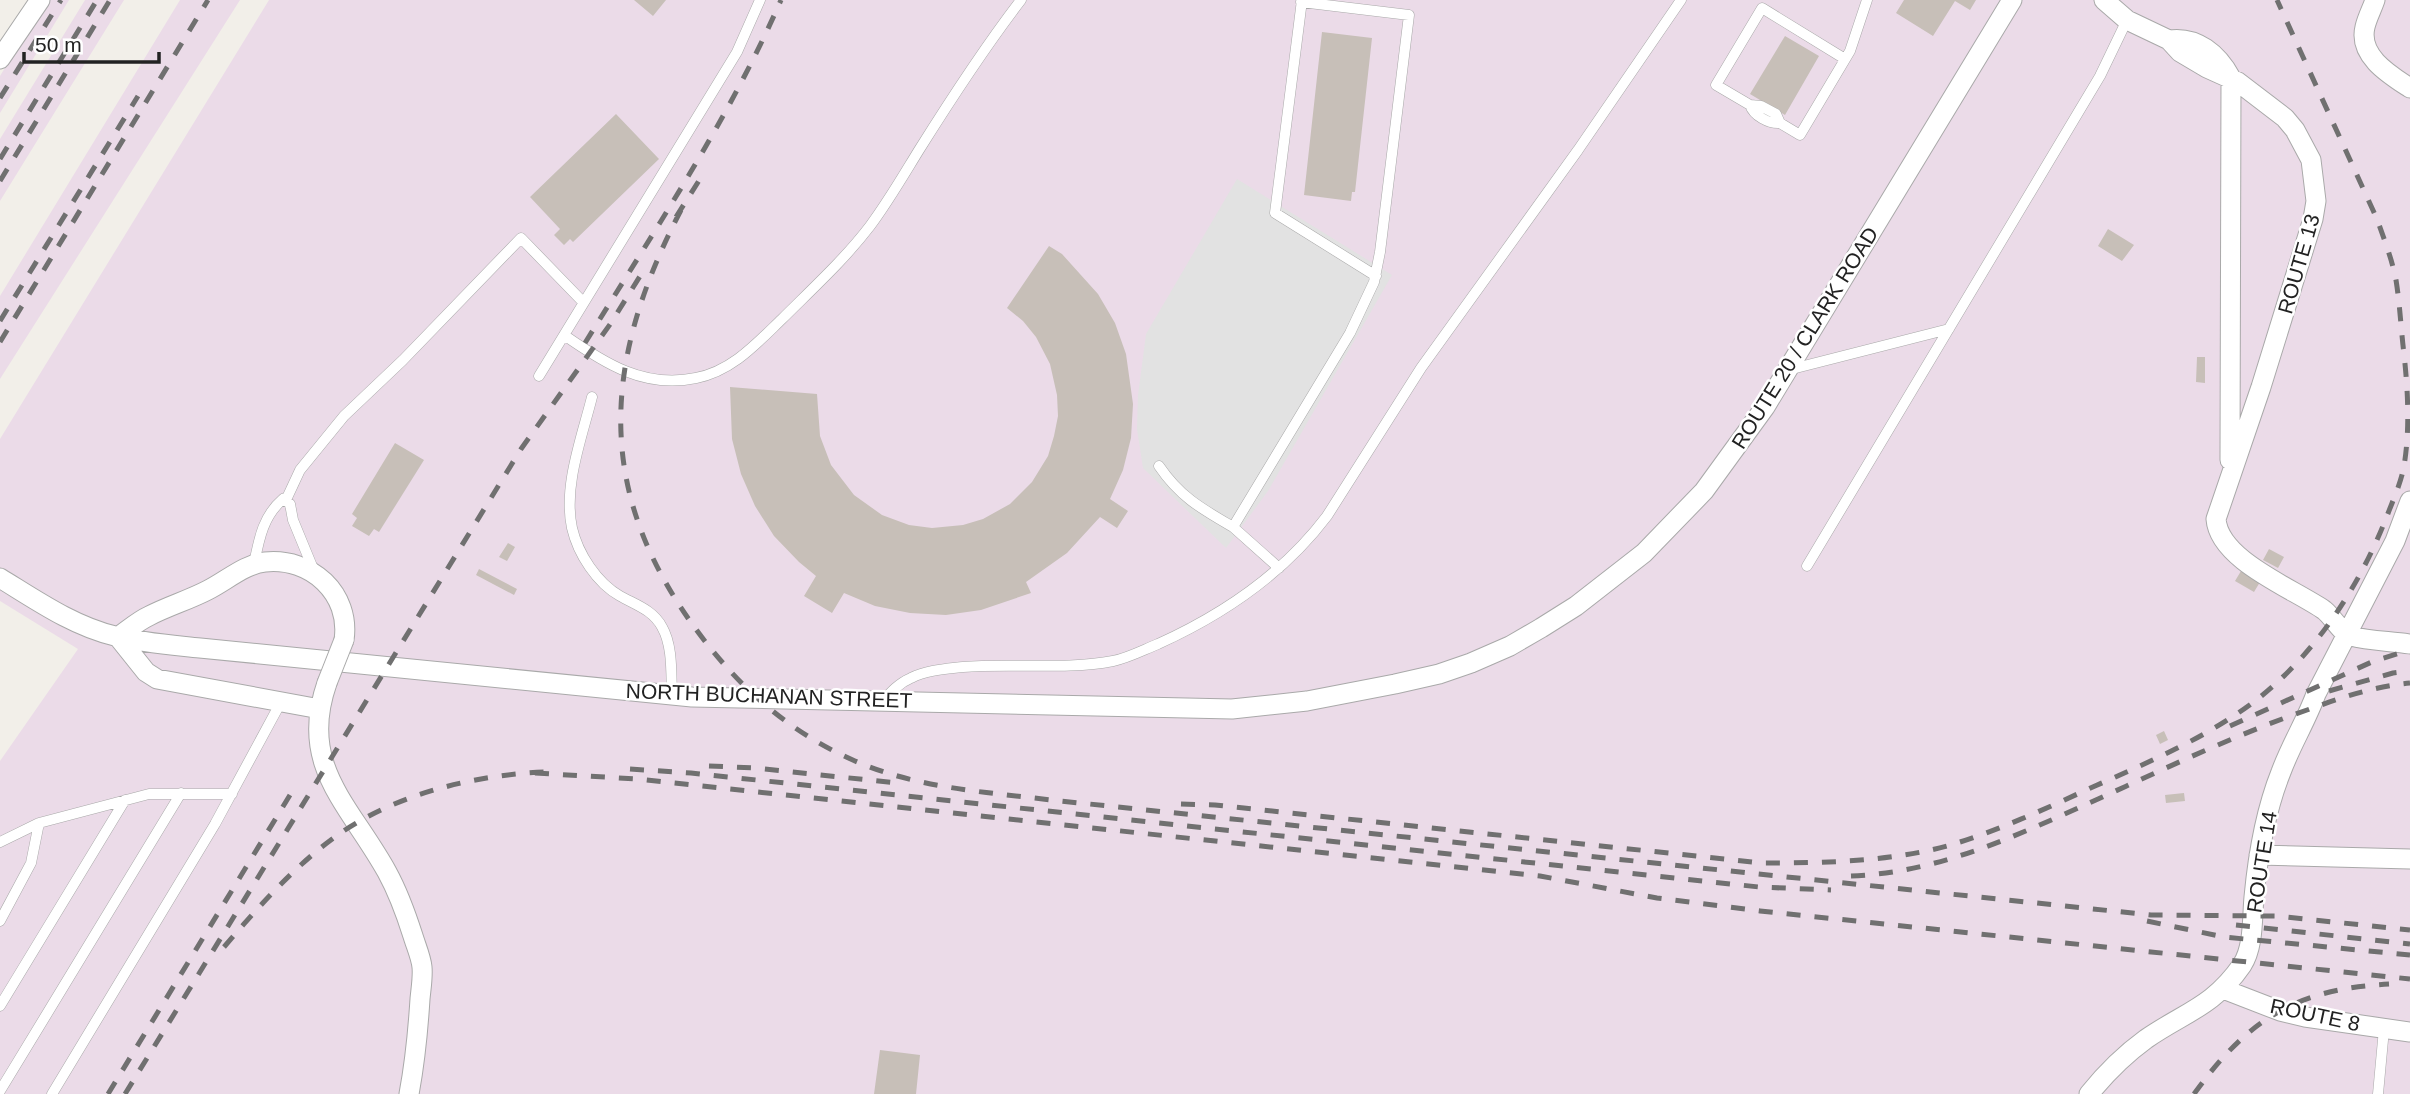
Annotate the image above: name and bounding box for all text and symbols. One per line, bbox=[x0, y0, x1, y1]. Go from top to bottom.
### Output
scale bar bbox=[24, 21, 159, 65]
text: 50 m bbox=[35, 33, 82, 56]
street label: ROUTE 13 bbox=[2273, 211, 2324, 316]
street label: ROUTE 20 / CLARK ROAD bbox=[1727, 223, 1882, 453]
street label: NORTH BUCHANAN STREET bbox=[625, 679, 913, 712]
street label: ROUTE 14 bbox=[2242, 809, 2281, 914]
street label: ROUTE 8 bbox=[2268, 994, 2362, 1035]

